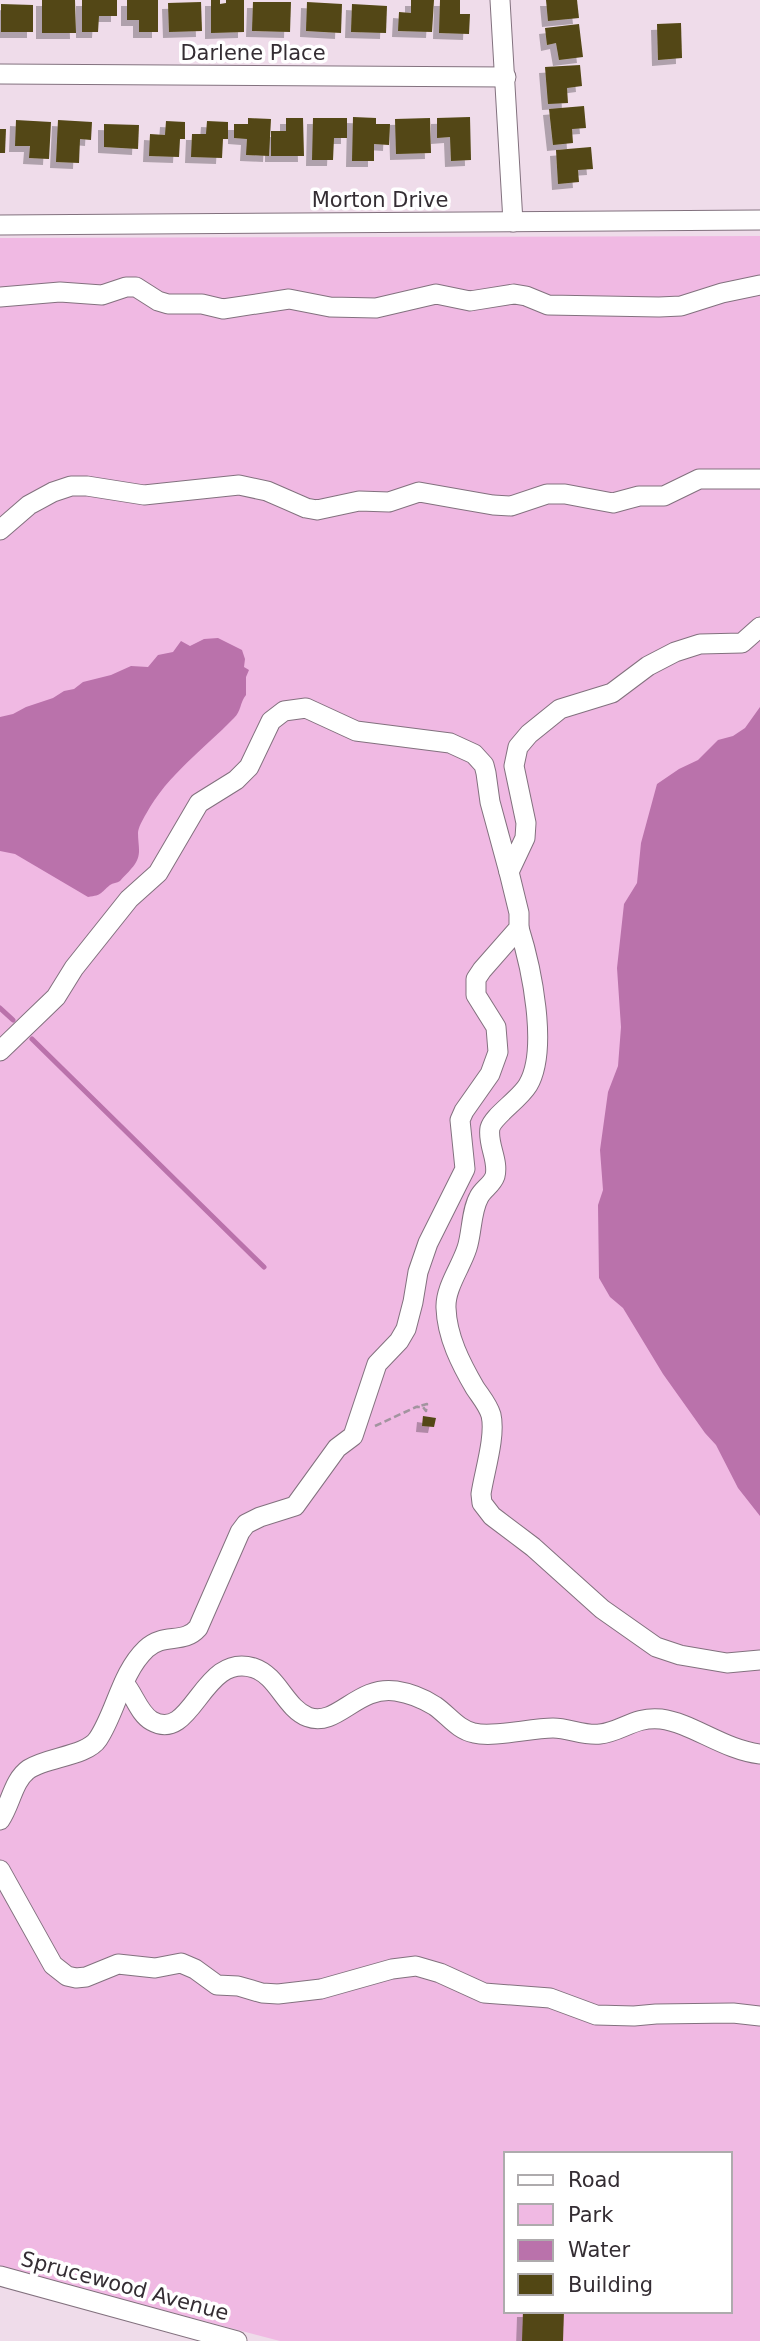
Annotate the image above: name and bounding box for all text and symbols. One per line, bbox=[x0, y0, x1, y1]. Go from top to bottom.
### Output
street label: Darlene Place bbox=[180, 41, 326, 65]
street label: Morton Drive bbox=[312, 188, 448, 212]
legend bbox=[504, 2152, 732, 2313]
text: Road bbox=[568, 2168, 621, 2192]
text: Park bbox=[568, 2203, 614, 2227]
text: Water bbox=[568, 2238, 630, 2262]
street label: Sprucewood Avenue bbox=[19, 2247, 231, 2325]
text: Building bbox=[568, 2273, 653, 2297]

